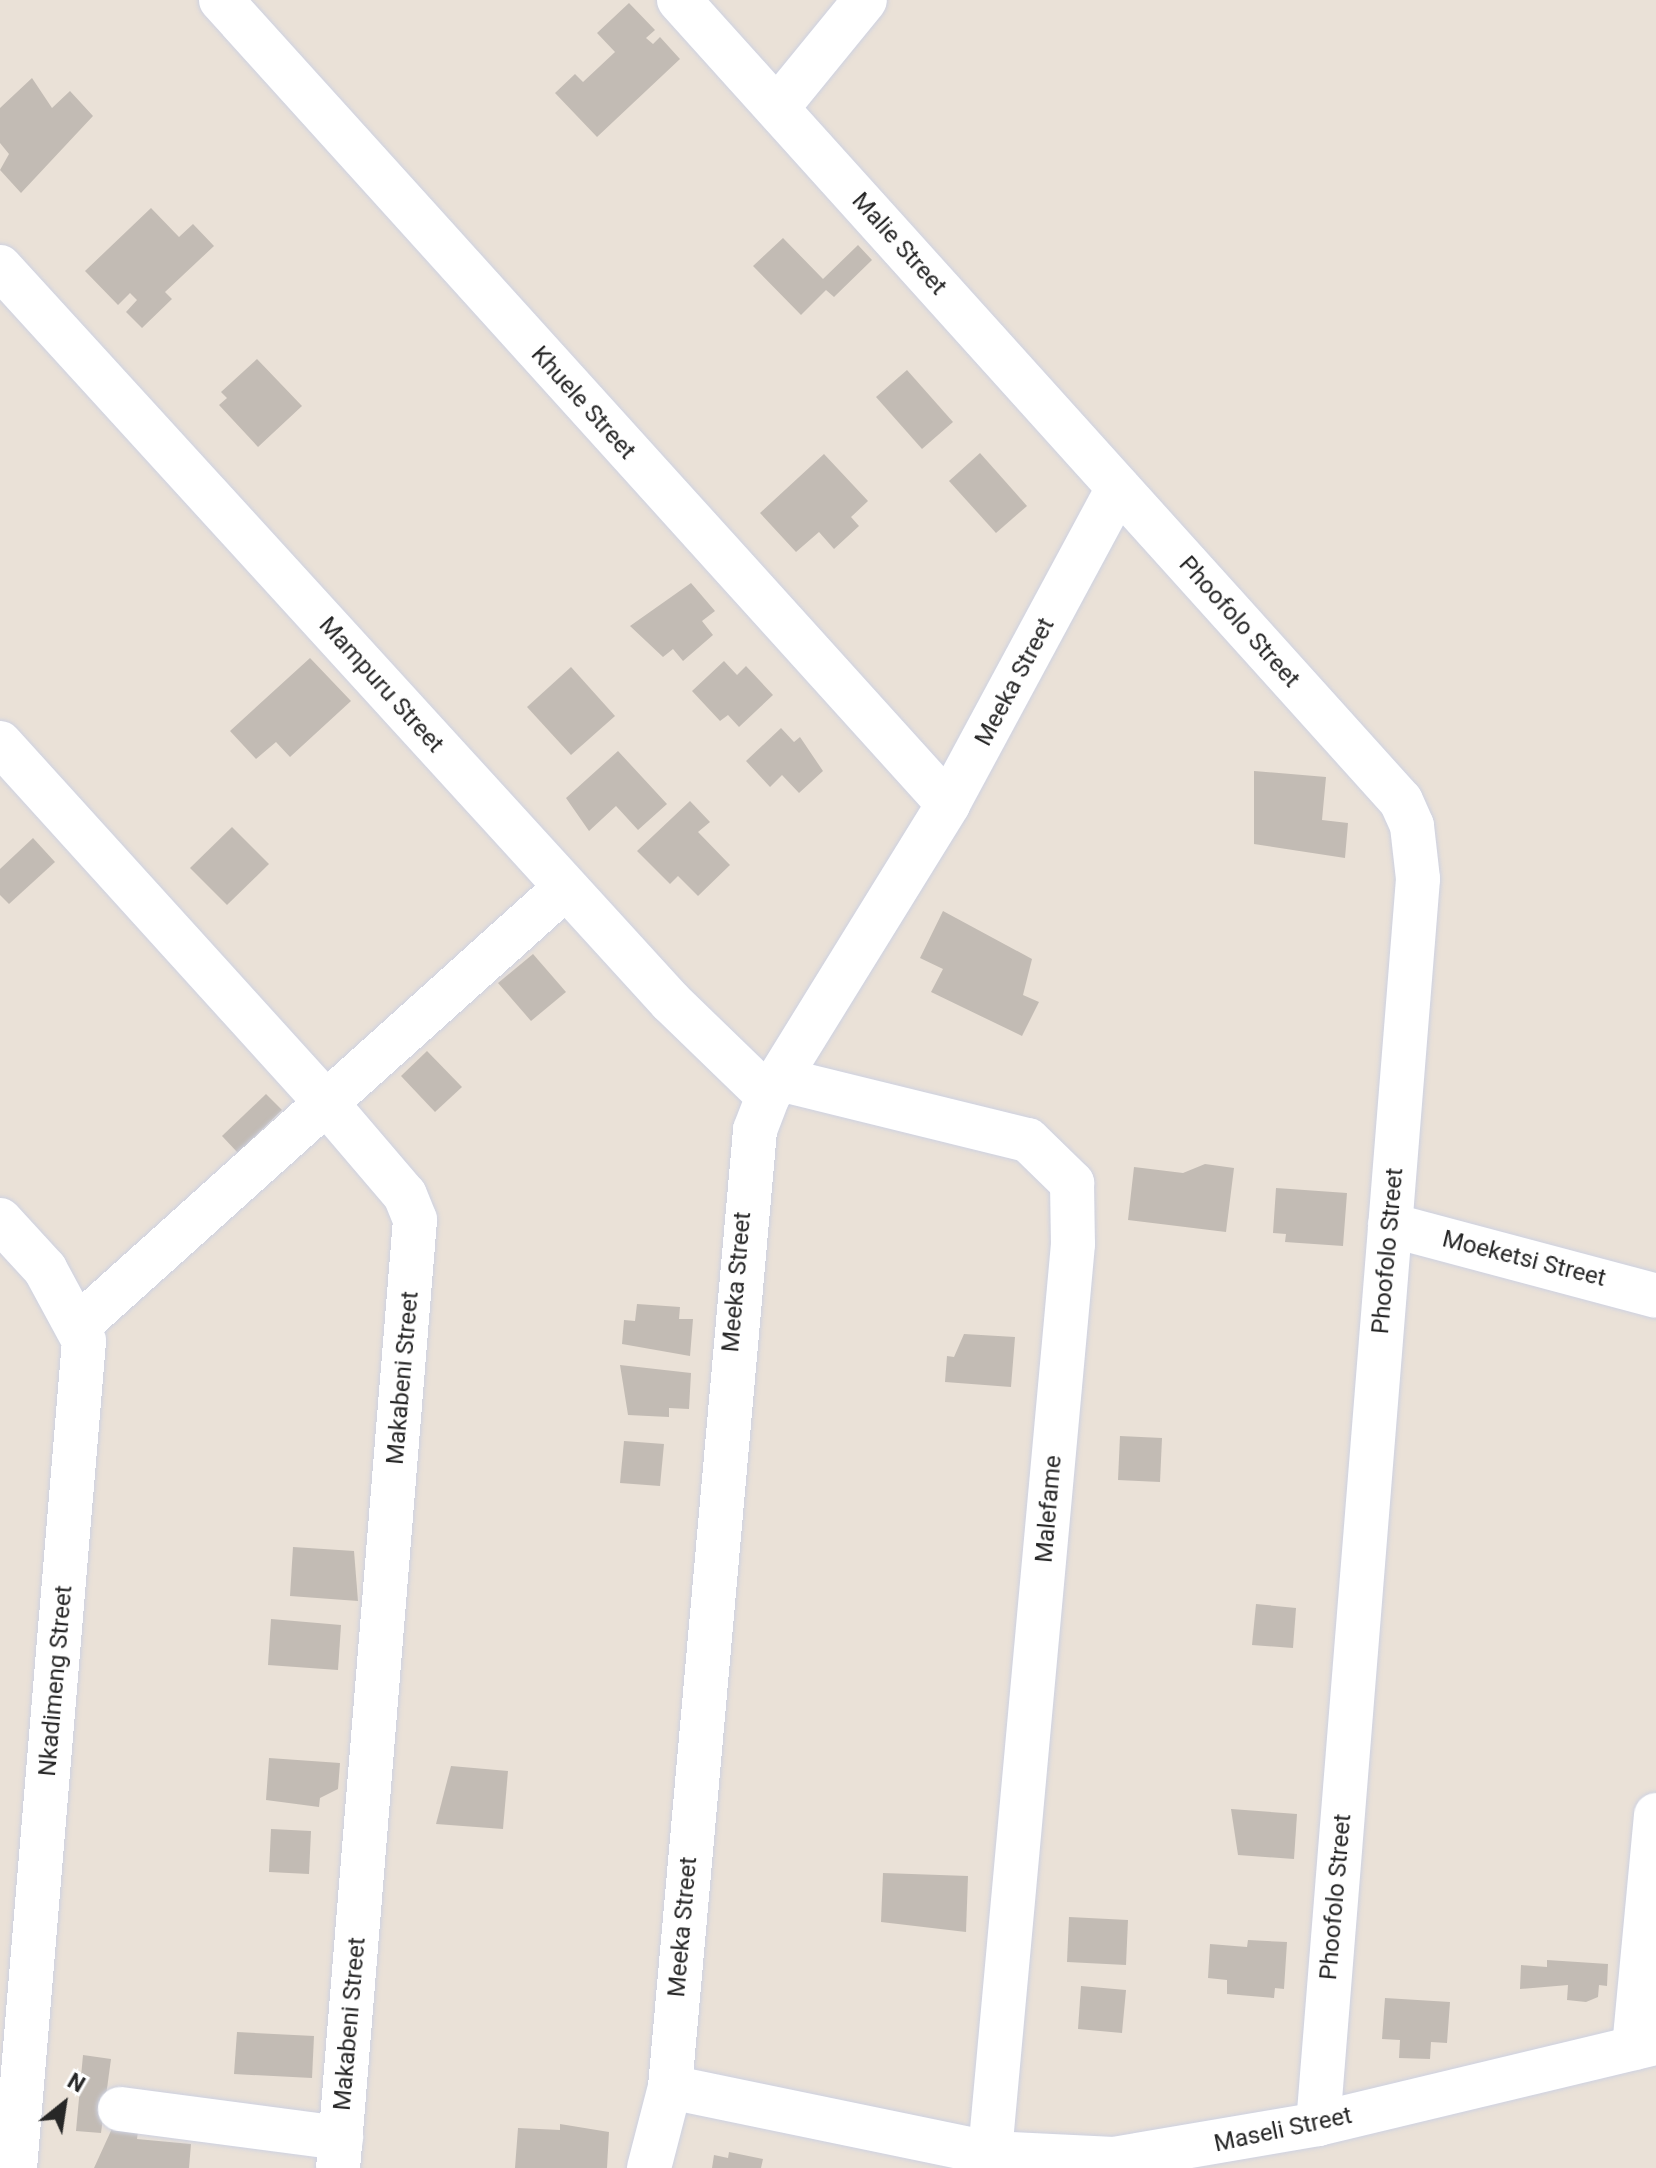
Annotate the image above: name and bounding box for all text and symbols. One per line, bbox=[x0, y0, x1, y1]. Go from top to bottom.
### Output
street label: Malie Street bbox=[846, 187, 952, 301]
street label: Khuele Street bbox=[525, 341, 641, 465]
street label: Phoofolo Street bbox=[1173, 550, 1305, 694]
street label: Mampuru Street bbox=[313, 611, 449, 759]
street label: Meeka Street bbox=[969, 613, 1061, 751]
street label: Phoofolo Street bbox=[1366, 1167, 1410, 1335]
street label: Meeka Street bbox=[717, 1211, 757, 1353]
street label: Moeketsi Street bbox=[1439, 1225, 1609, 1293]
street label: Makabeni Street bbox=[381, 1290, 425, 1466]
street label: Malefame bbox=[1030, 1454, 1068, 1564]
street label: Nkadimeng Street bbox=[33, 1584, 79, 1778]
street label: Phoofolo Street bbox=[1314, 1813, 1358, 1981]
street label: Meeka Street bbox=[663, 1856, 703, 1998]
street label: Makabeni Street bbox=[328, 1936, 372, 2112]
north arrow bbox=[24, 2064, 104, 2144]
text: N bbox=[63, 2068, 89, 2097]
street label: Maseli Street bbox=[1212, 2101, 1354, 2159]

